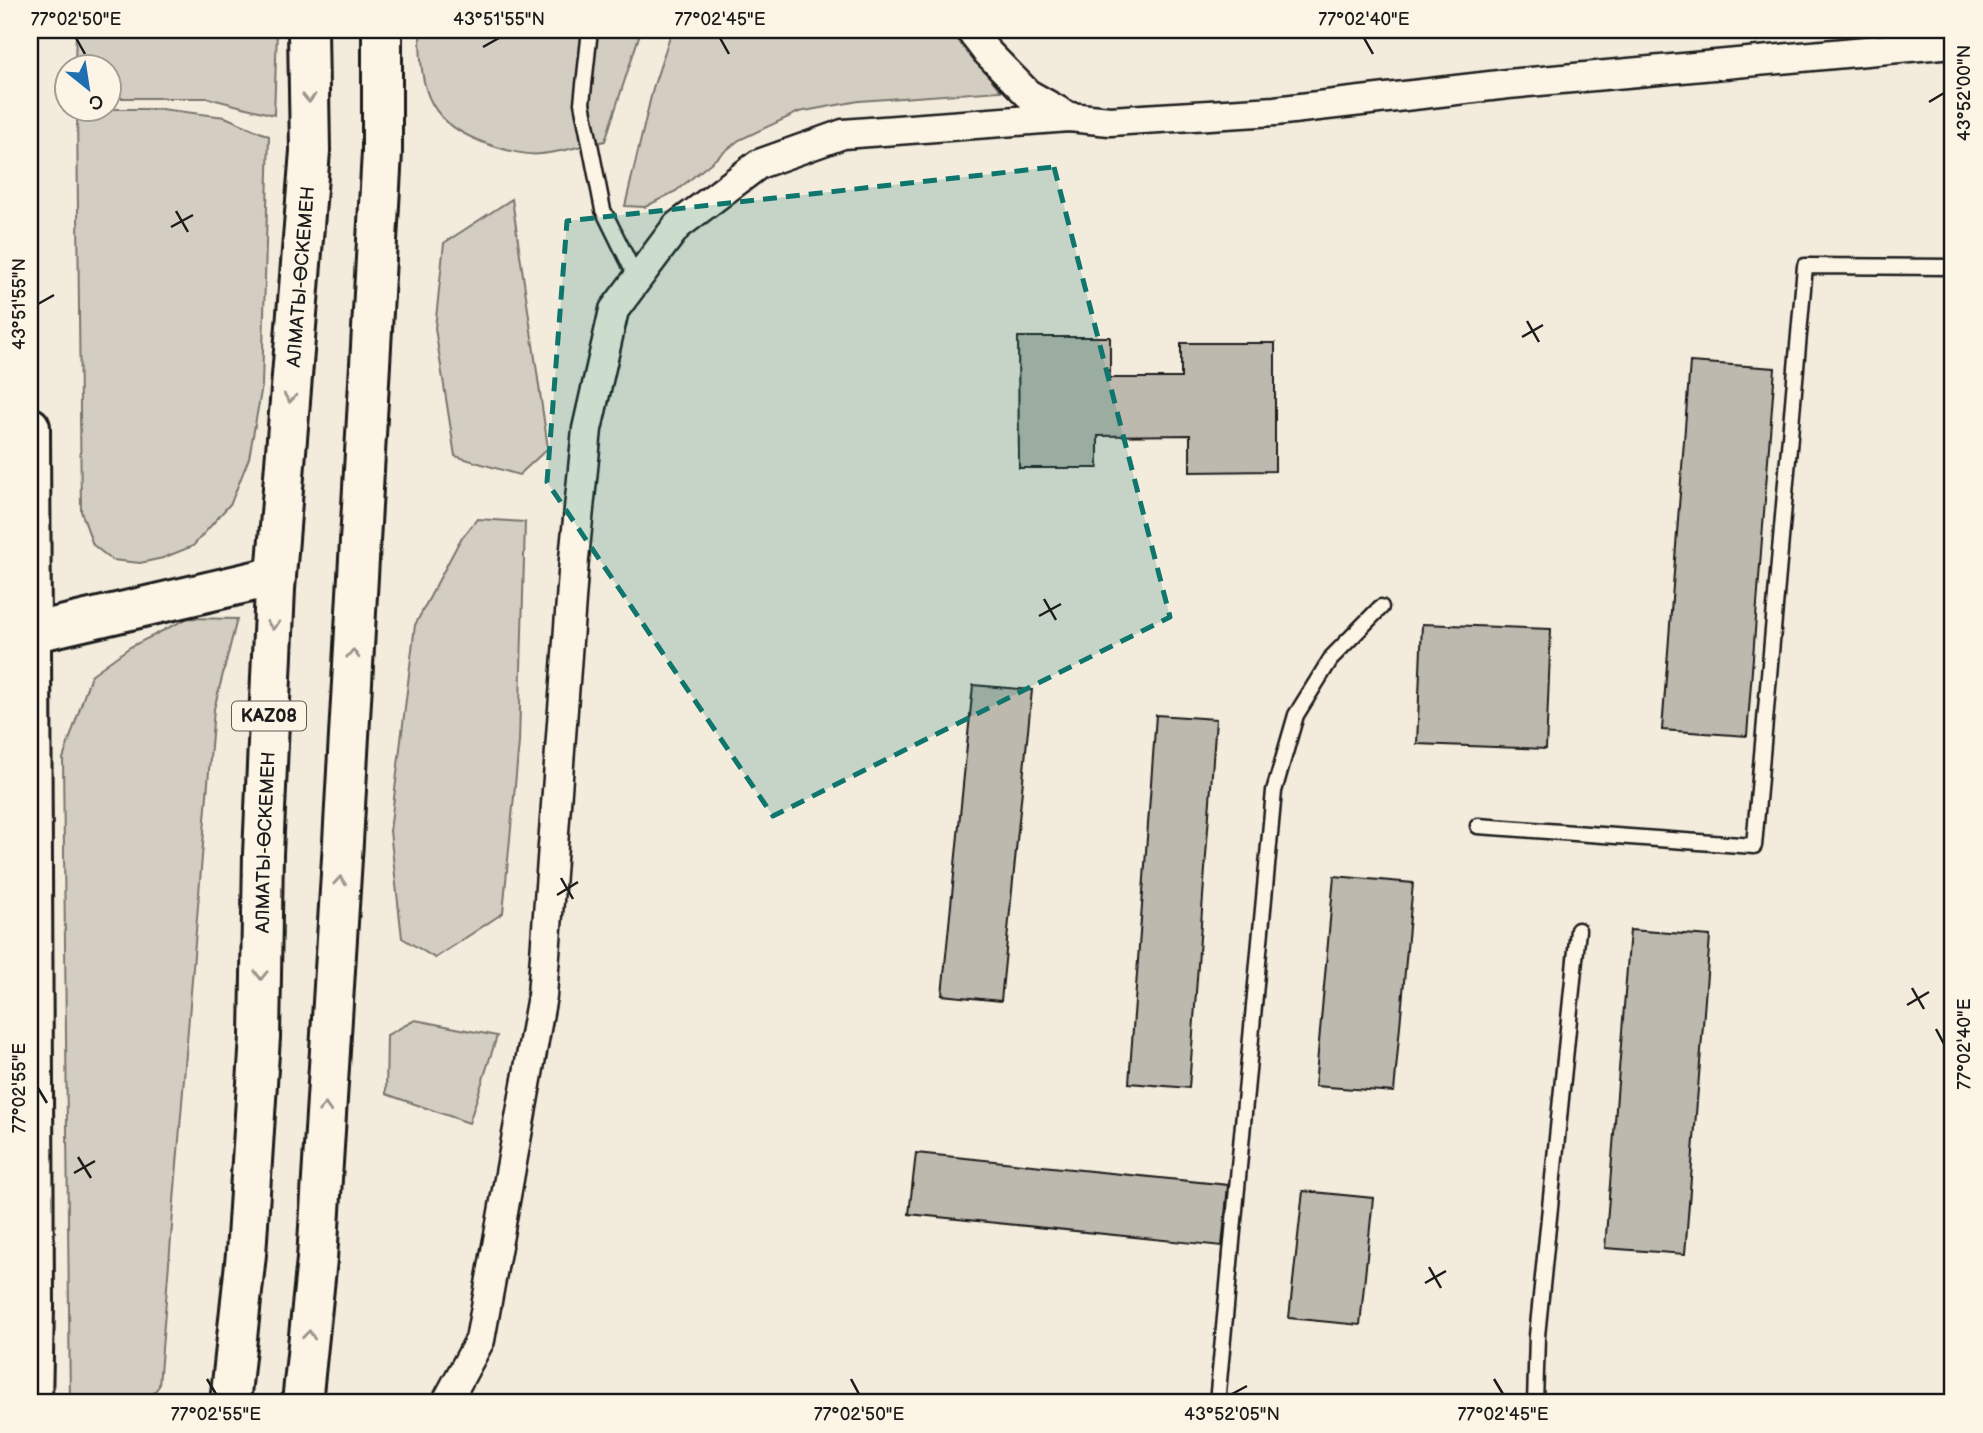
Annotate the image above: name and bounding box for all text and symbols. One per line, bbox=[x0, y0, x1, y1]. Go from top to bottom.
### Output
text: 77°02'50"E bbox=[31, 9, 121, 30]
text: 43°51'55"N bbox=[453, 9, 545, 30]
text: 77°02'45"E bbox=[674, 9, 766, 30]
text: 77°02'40"E bbox=[1318, 9, 1410, 30]
text: 43°52'00"N bbox=[1954, 45, 1975, 141]
north arrow bbox=[52, 52, 122, 122]
text: С bbox=[84, 88, 107, 115]
one-way arrow bbox=[301, 93, 317, 104]
street label: АЛМАТЫ-ӨСКЕМЕН bbox=[283, 185, 320, 369]
text: 43°51'55"N bbox=[9, 258, 30, 350]
one-way arrow bbox=[283, 393, 298, 404]
one-way arrow bbox=[266, 620, 281, 631]
one-way arrow bbox=[345, 649, 360, 660]
road number: KAZ08 bbox=[232, 702, 306, 730]
street label: АЛМАТЫ-ӨСКЕМЕН bbox=[252, 751, 281, 934]
one-way arrow bbox=[332, 876, 347, 887]
one-way arrow bbox=[253, 970, 269, 981]
text: 77°02'40"E bbox=[1954, 998, 1975, 1090]
text: 77°02'55"E bbox=[9, 1043, 30, 1133]
one-way arrow bbox=[318, 1103, 333, 1114]
one-way arrow bbox=[302, 1330, 317, 1341]
text: 77°02'55"E bbox=[171, 1404, 261, 1425]
text: 77°02'50"E bbox=[814, 1404, 904, 1425]
text: 43°52'05"N bbox=[1184, 1404, 1280, 1425]
text: 77°02'45"E bbox=[1457, 1404, 1549, 1425]

